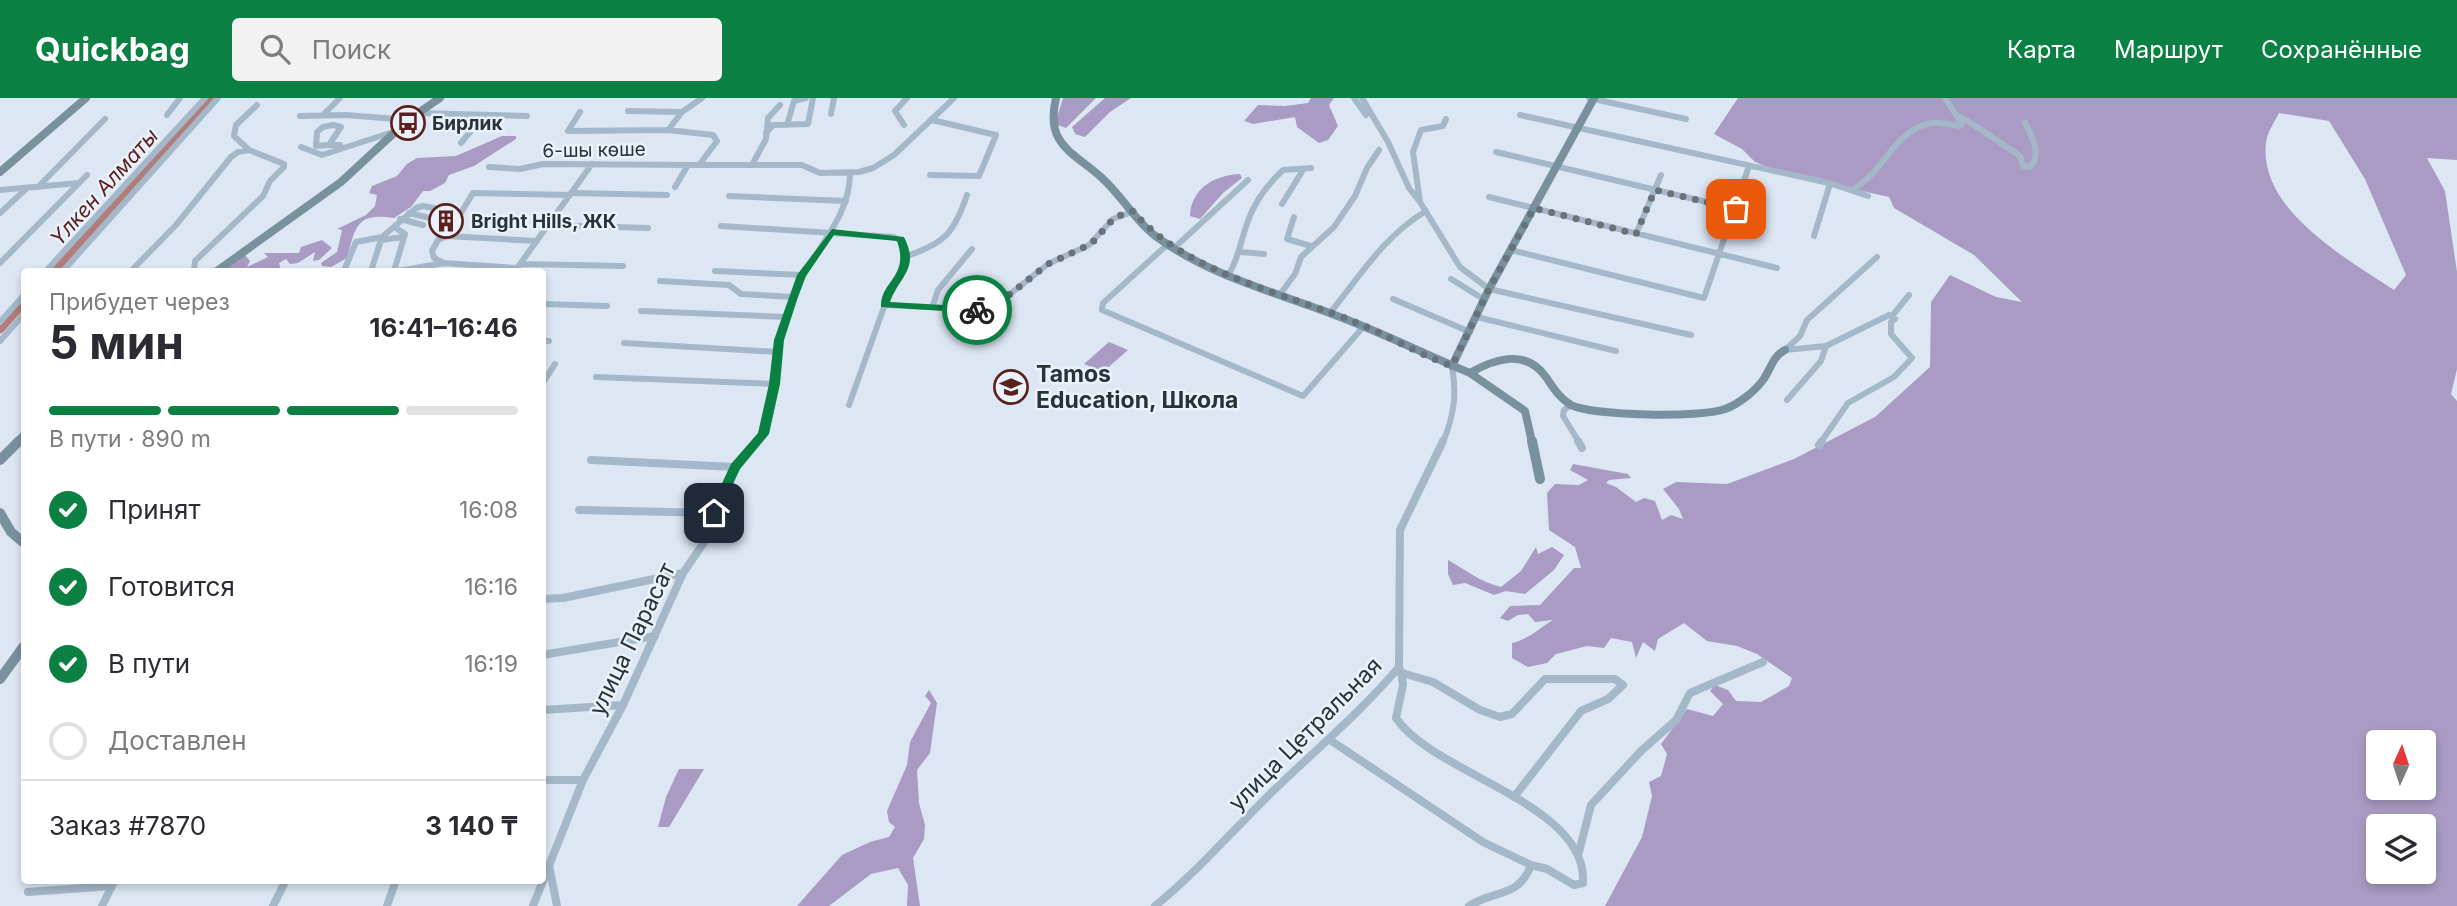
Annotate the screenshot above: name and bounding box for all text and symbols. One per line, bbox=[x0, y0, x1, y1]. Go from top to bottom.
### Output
search box bbox=[232, 18, 722, 81]
text: Quickbag bbox=[35, 29, 190, 69]
icon: search bbox=[256, 30, 294, 68]
text: Поиск bbox=[312, 34, 391, 65]
text: Карта bbox=[2007, 35, 2076, 64]
text: Маршрут bbox=[2114, 35, 2223, 64]
text: Сохранённые bbox=[2261, 35, 2422, 64]
bus stop icon: Бирлик bbox=[389, 104, 427, 142]
place label: Бирлик bbox=[432, 112, 502, 135]
water label: Үлкен Алматы bbox=[45, 123, 163, 251]
street label: 6-шы көше bbox=[542, 138, 646, 162]
pin bbox=[1706, 179, 1766, 239]
icon: bag bbox=[1717, 190, 1755, 228]
building icon: Bright Hills, ЖК bbox=[427, 202, 465, 240]
place label: Bright Hills, ЖК bbox=[471, 210, 617, 233]
courier bbox=[942, 275, 1012, 345]
text: Прибудет через bbox=[49, 288, 230, 316]
icon: bike bbox=[958, 291, 996, 329]
text: 16:41–16:46 bbox=[369, 312, 518, 343]
text: 5 мин bbox=[49, 314, 184, 370]
place label: Tamos Education, Школа bbox=[1036, 360, 1238, 414]
school or university icon: Tamos Education, Школа bbox=[992, 368, 1030, 406]
text: В пути · 890 m bbox=[49, 425, 211, 453]
pin bbox=[684, 483, 744, 543]
icon: check bbox=[49, 491, 87, 529]
text: Принят bbox=[108, 494, 201, 525]
icon: home bbox=[695, 494, 733, 532]
text: 16:08 bbox=[459, 496, 518, 524]
street label: улица Парасат bbox=[583, 558, 681, 720]
icon: check bbox=[49, 568, 87, 606]
text: Готовится bbox=[108, 571, 235, 602]
text: 16:16 bbox=[464, 573, 518, 601]
icon: check bbox=[49, 645, 87, 683]
text: В пути bbox=[108, 648, 190, 679]
text: 16:19 bbox=[464, 650, 518, 678]
street label: улица Цетральная bbox=[1222, 651, 1388, 817]
text: Доставлен bbox=[108, 725, 247, 756]
north arrow bbox=[2366, 730, 2436, 800]
map controls bbox=[2366, 730, 2436, 884]
text: Заказ #7870 bbox=[49, 810, 206, 841]
text: 3 140 ₸ bbox=[425, 810, 518, 841]
button: layers bbox=[2366, 814, 2436, 884]

